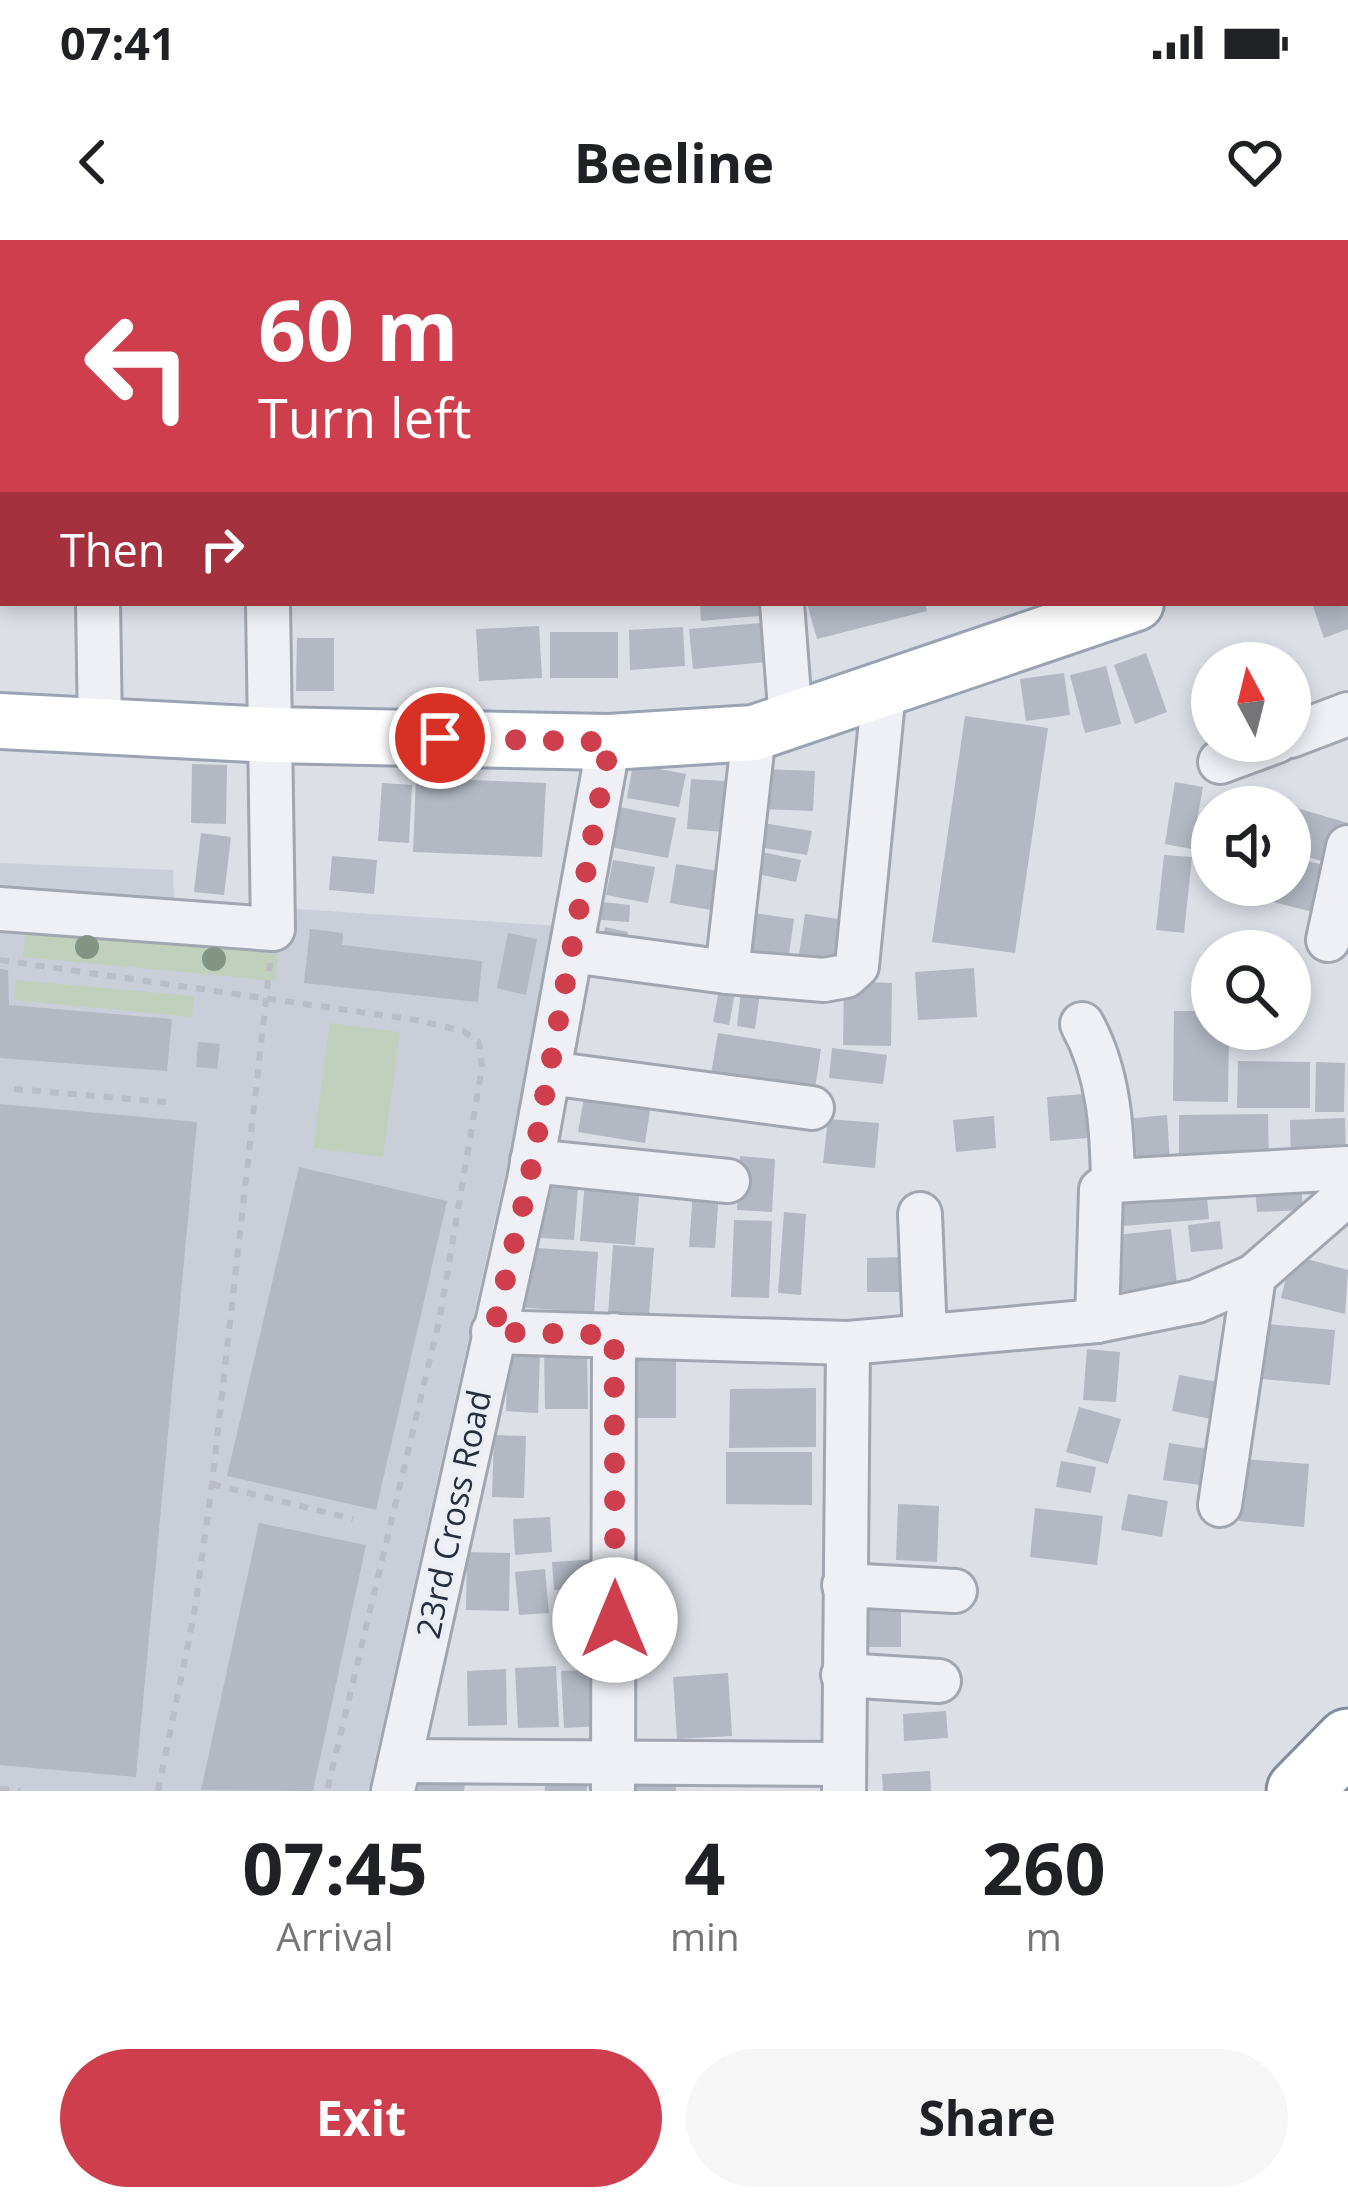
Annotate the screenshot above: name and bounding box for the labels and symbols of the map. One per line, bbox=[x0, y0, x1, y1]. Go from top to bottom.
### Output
north arrow bbox=[1191, 642, 1311, 762]
pin bbox=[389, 687, 491, 789]
street label: 23rd Cross Road bbox=[405, 1386, 501, 1642]
position arrow bbox=[552, 1557, 678, 1683]

